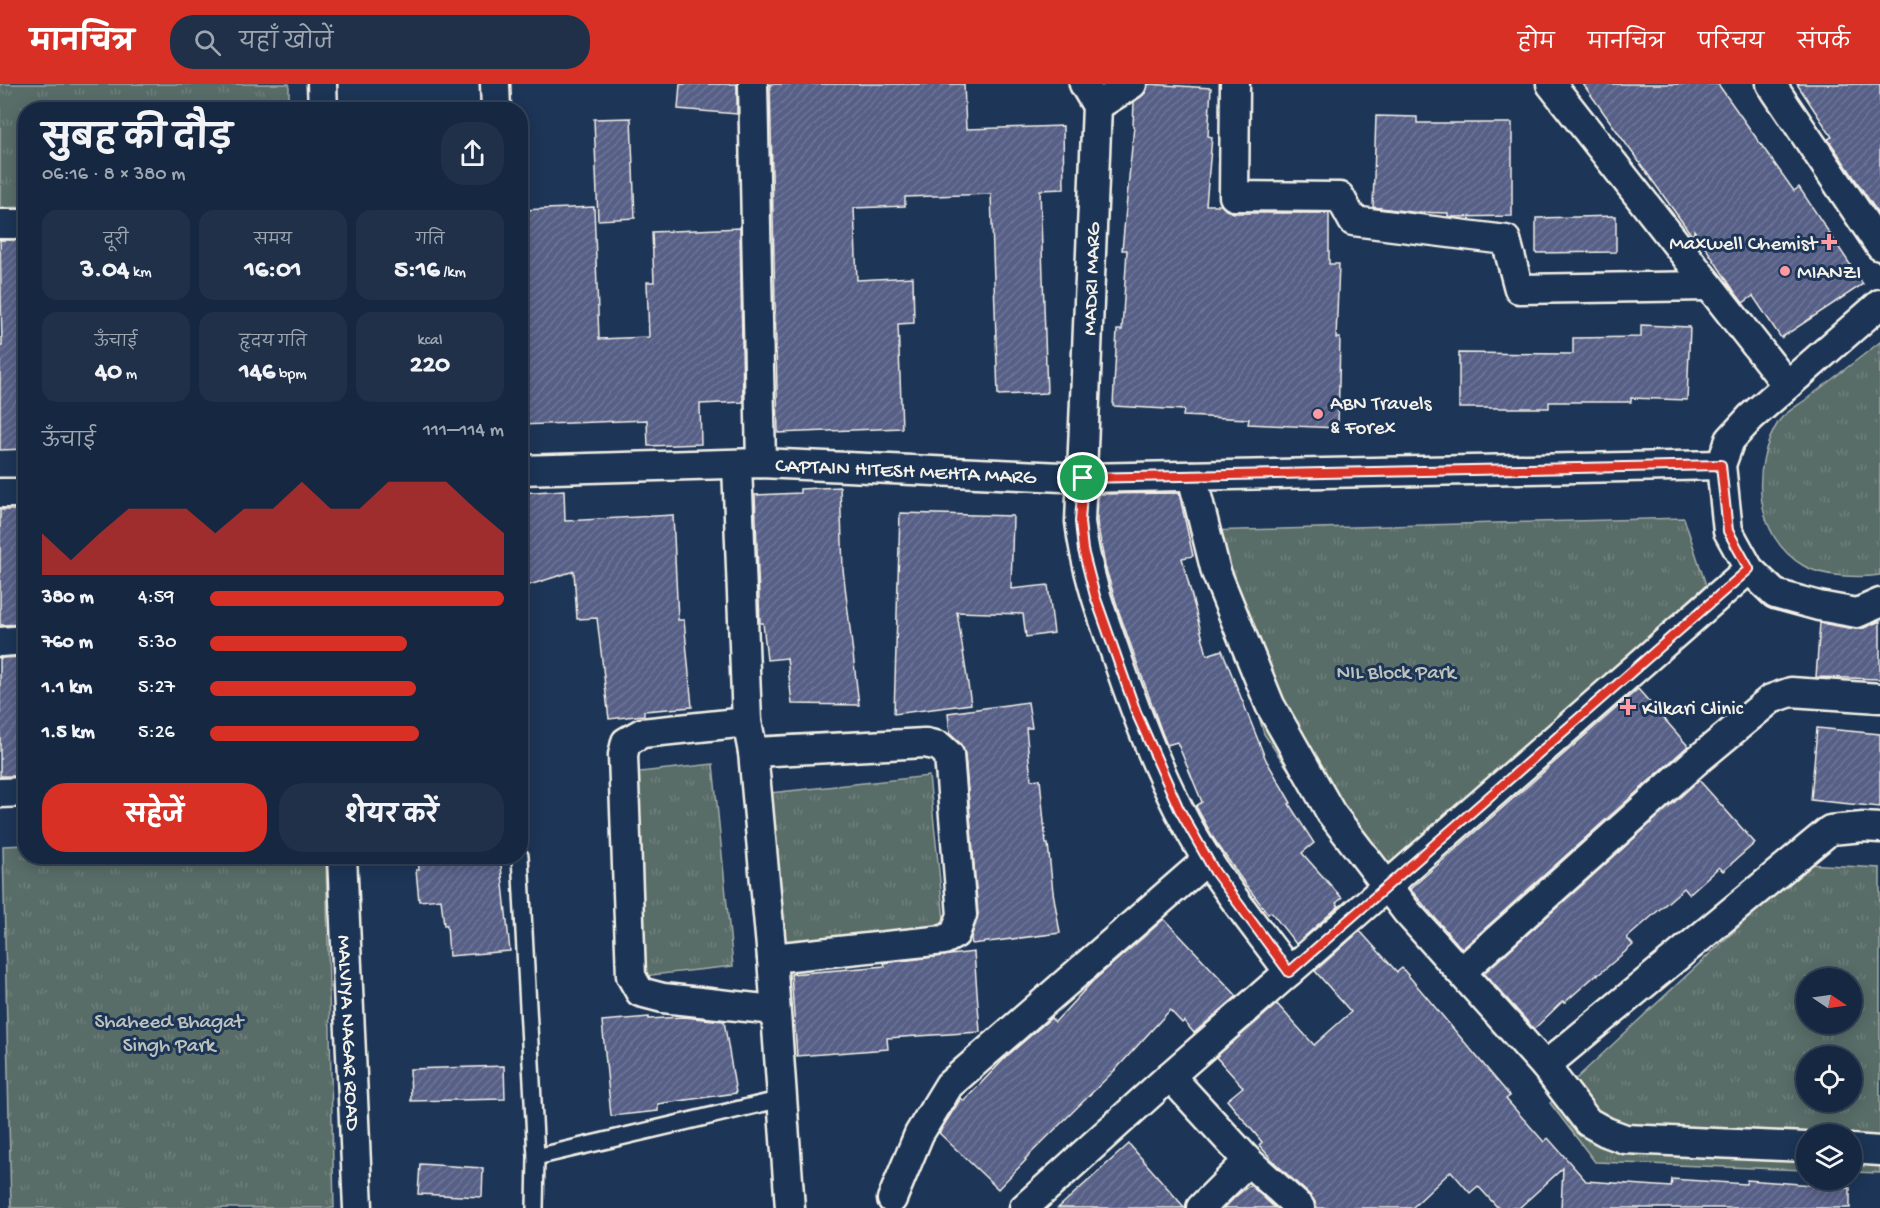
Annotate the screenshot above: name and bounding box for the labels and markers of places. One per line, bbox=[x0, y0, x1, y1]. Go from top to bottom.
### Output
place label: Maxwell Chemist bbox=[1669, 233, 1819, 258]
marker: Maxwell Chemist bbox=[1822, 235, 1836, 249]
place label: MIANZI bbox=[1797, 262, 1861, 287]
marker: MIANZI bbox=[1778, 264, 1792, 278]
place label: ABN Travels & Forex bbox=[1330, 393, 1433, 442]
marker: ABN Travels & Forex bbox=[1311, 407, 1325, 421]
pin bbox=[1057, 452, 1108, 503]
marker: Kilkari Clinic bbox=[1619, 698, 1637, 716]
place label: Kilkari Clinic bbox=[1642, 698, 1744, 723]

